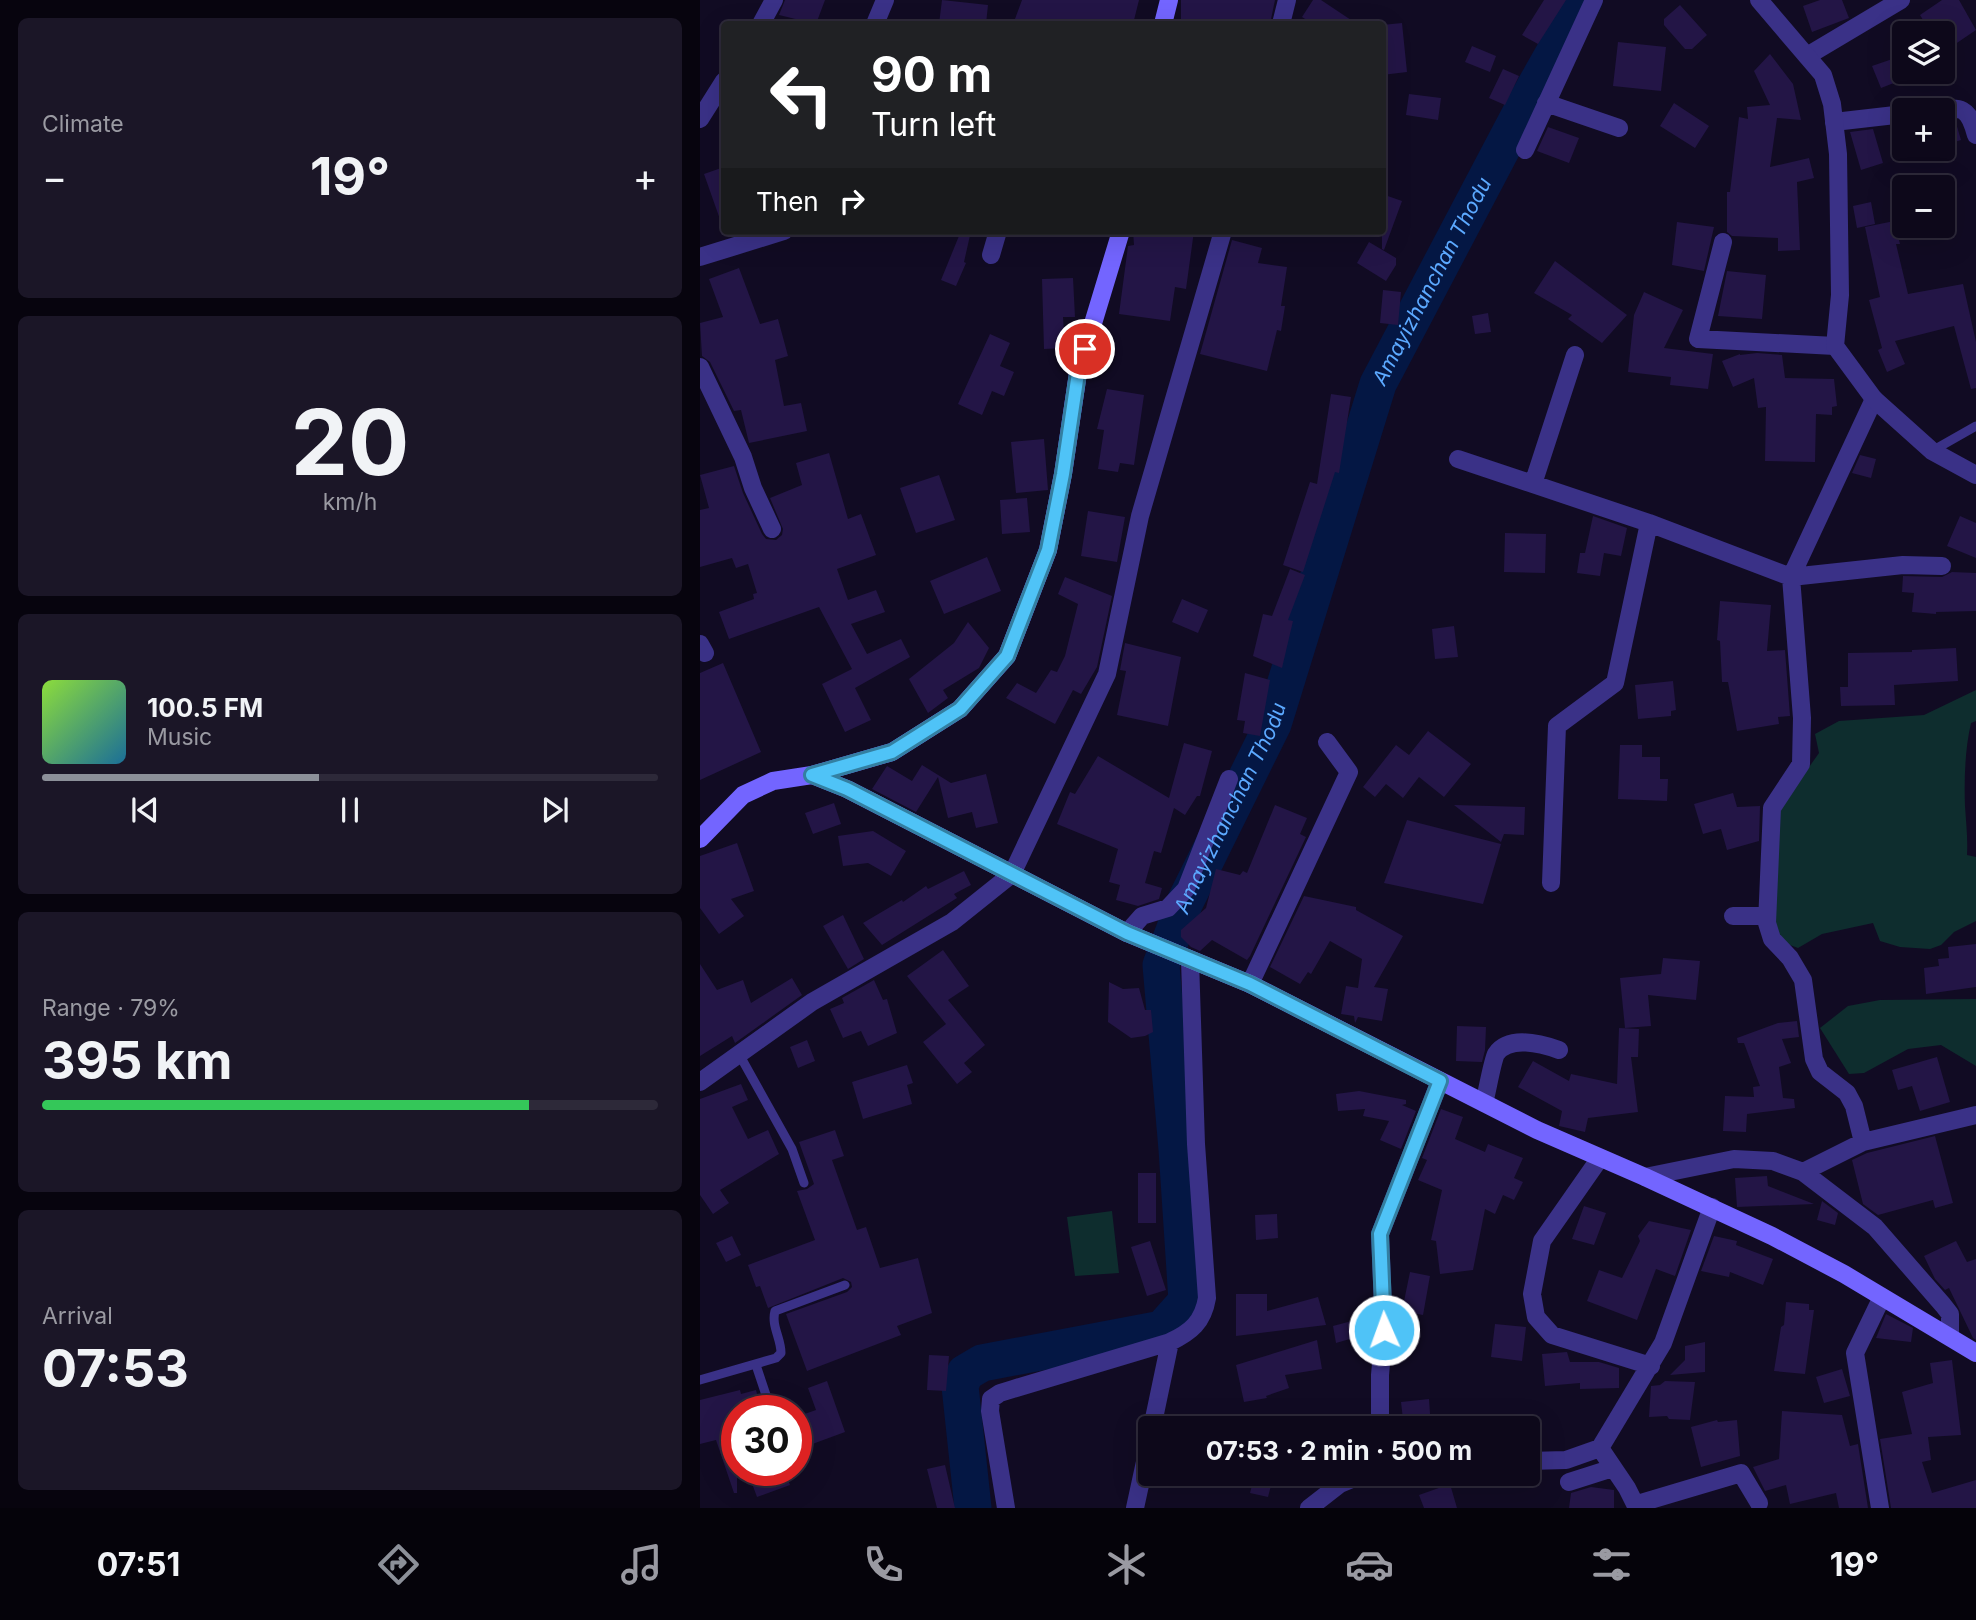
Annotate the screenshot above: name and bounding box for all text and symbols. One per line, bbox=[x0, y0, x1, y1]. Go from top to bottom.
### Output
map controls bbox=[1892, 21, 1955, 238]
button: layers bbox=[1892, 21, 1955, 84]
text: 90 m bbox=[871, 45, 992, 104]
icon: left bbox=[756, 49, 847, 140]
button: + bbox=[1892, 98, 1955, 161]
text: Turn left bbox=[871, 105, 996, 144]
text: Climate bbox=[42, 110, 124, 138]
text: 19° bbox=[310, 145, 390, 208]
text: − bbox=[42, 154, 67, 200]
text: + bbox=[633, 154, 658, 200]
water label: Amayizhanchan Thodu bbox=[1366, 173, 1497, 390]
button: − bbox=[1892, 175, 1955, 238]
icon: right bbox=[833, 182, 871, 220]
text: Then bbox=[756, 186, 819, 217]
pin bbox=[1055, 319, 1115, 379]
icon: arrive bbox=[1066, 330, 1104, 368]
text: 20 bbox=[291, 387, 409, 497]
text: km/h bbox=[323, 488, 377, 516]
text: 100.5 FM bbox=[147, 692, 263, 723]
water label: Amayizhanchan Thodu bbox=[1169, 700, 1291, 918]
text: Music bbox=[147, 723, 212, 751]
icon: previous bbox=[126, 791, 164, 829]
icon: pause bbox=[331, 791, 369, 829]
icon: next bbox=[536, 791, 574, 829]
text: Range · 79% bbox=[42, 994, 180, 1022]
text: 395 km bbox=[42, 1029, 233, 1092]
position arrow bbox=[1347, 1293, 1421, 1367]
text: Arrival bbox=[42, 1302, 113, 1330]
text: 07:53 bbox=[42, 1337, 189, 1400]
speed limit sign: 30 bbox=[721, 1395, 812, 1486]
text: 07:53 · 2 min · 500 m bbox=[1206, 1435, 1472, 1466]
icon: directions bbox=[374, 1540, 423, 1589]
icon: music bbox=[617, 1540, 666, 1589]
icon: phone bbox=[859, 1540, 908, 1589]
icon: climate bbox=[1102, 1540, 1151, 1589]
icon: car bbox=[1345, 1540, 1394, 1589]
icon: filters bbox=[1587, 1540, 1636, 1589]
text: 07:51 bbox=[97, 1545, 180, 1584]
text: 19° bbox=[1830, 1545, 1879, 1584]

